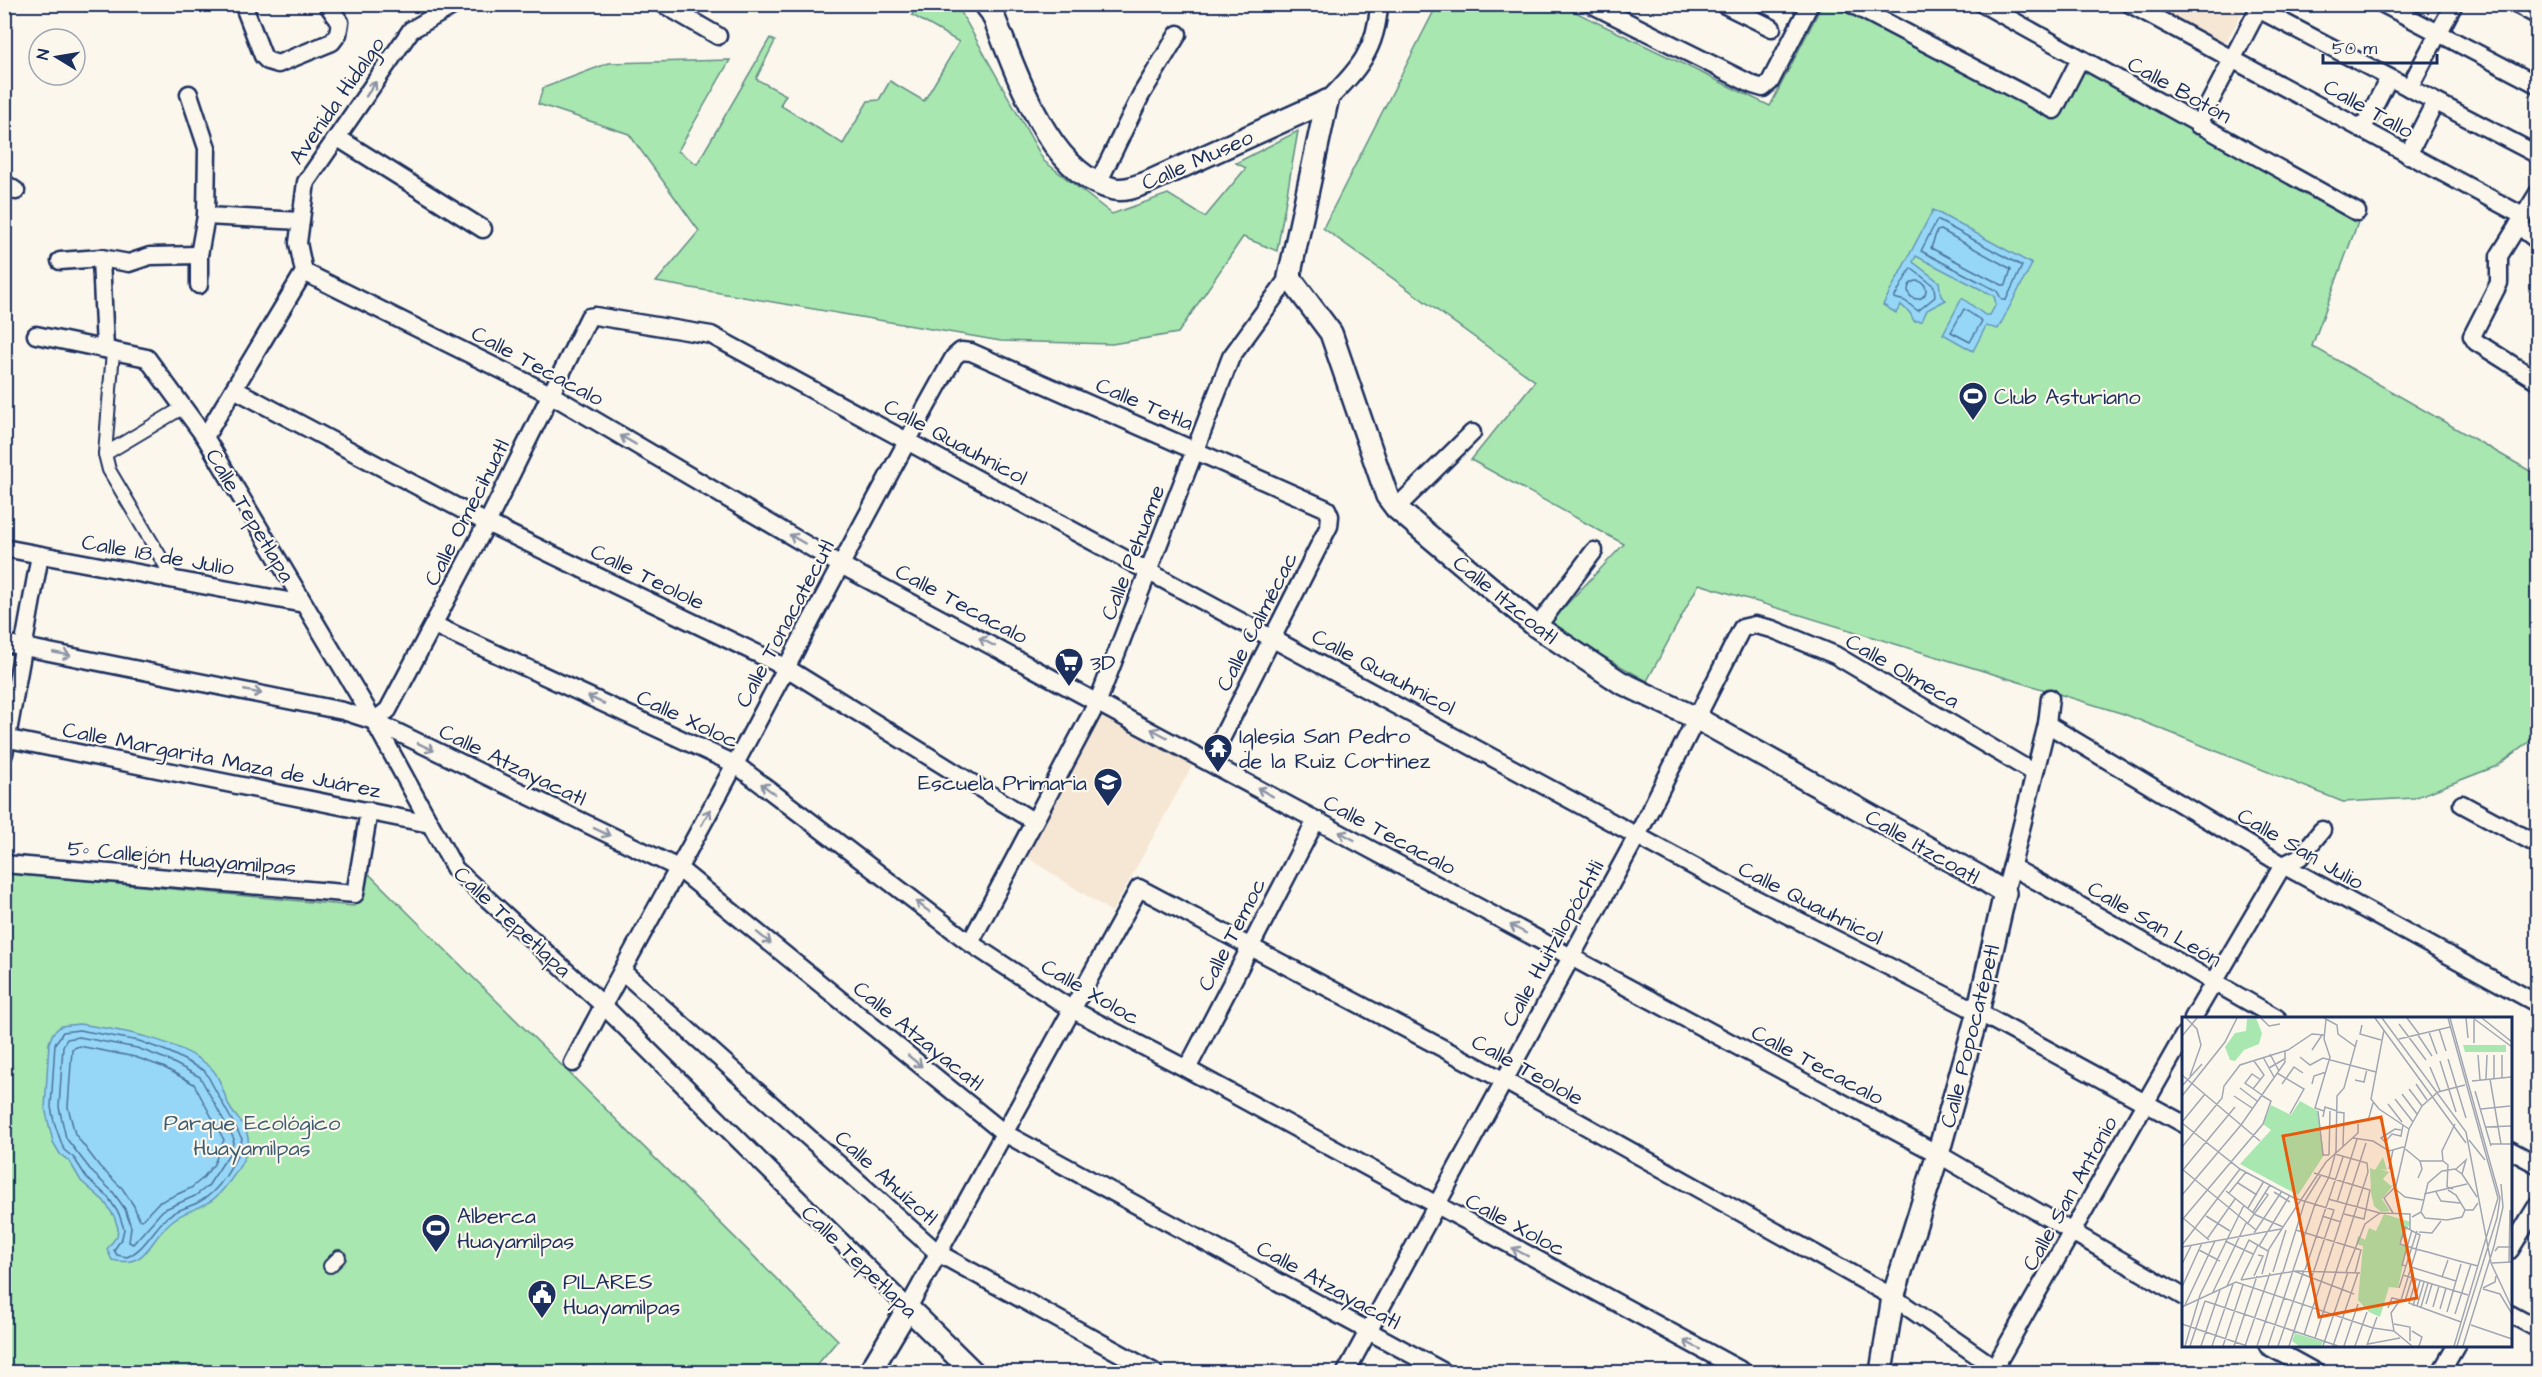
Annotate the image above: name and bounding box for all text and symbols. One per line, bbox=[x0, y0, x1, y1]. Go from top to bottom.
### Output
north arrow bbox=[27, 27, 87, 87]
scale bar bbox=[2323, 27, 2437, 65]
street label: Avenida Hidalgo bbox=[282, 30, 394, 171]
text: 50 m bbox=[2332, 36, 2377, 61]
text: N bbox=[32, 47, 55, 61]
street label: Calle Botón bbox=[2122, 49, 2237, 132]
street label: Calle Tallo bbox=[2318, 72, 2419, 147]
one-way arrow bbox=[365, 82, 377, 98]
street label: Calle Museo bbox=[1137, 122, 1259, 199]
street label: Calle Tecacalo bbox=[466, 318, 610, 415]
street label: Calle Tetla bbox=[1091, 370, 1198, 439]
sports icon: Club Asturiano bbox=[1957, 380, 1989, 422]
place label: Club Asturiano bbox=[1994, 382, 2141, 413]
street label: Calle Quauhnicol bbox=[878, 391, 1033, 493]
street label: Calle Omecihuatl bbox=[417, 434, 518, 591]
one-way arrow bbox=[620, 434, 638, 445]
street label: Calle Tepetlapa bbox=[198, 443, 302, 589]
street label: Calle Pehuame bbox=[1093, 480, 1173, 625]
street label: Calle 18 de Julio bbox=[79, 527, 237, 584]
one-way arrow bbox=[789, 532, 806, 544]
street label: Calle Tonacatecutl bbox=[728, 534, 843, 713]
street label: Calle Teolole bbox=[585, 536, 710, 618]
street label: Calle Calmécac bbox=[1209, 547, 1306, 697]
street label: Calle Itzcoatl bbox=[1446, 548, 1564, 652]
street label: Calle Tecacalo bbox=[890, 556, 1034, 653]
street label: Calle Quauhnicol bbox=[1306, 621, 1461, 723]
street label: Calle Olmeca bbox=[1840, 626, 1965, 716]
one-way arrow bbox=[978, 636, 996, 647]
supermarket icon: 3D bbox=[1053, 646, 1085, 688]
place label: 3D bbox=[1090, 648, 1115, 679]
one-way arrow bbox=[52, 649, 71, 660]
street label: Calle Xoloc bbox=[631, 682, 744, 757]
one-way arrow bbox=[244, 687, 263, 699]
one-way arrow bbox=[587, 693, 605, 705]
street label: Calle Margarita Maza de Juárez bbox=[60, 714, 384, 808]
street label: Calle Atzayacatl bbox=[433, 716, 591, 815]
place label: Iglesia San Pedro de la Ruiz Cortinez bbox=[1239, 721, 1431, 777]
one-way arrow bbox=[1150, 727, 1168, 738]
temple icon: Iglesia San Pedro de la Ruiz Cortinez bbox=[1202, 732, 1234, 774]
one-way arrow bbox=[417, 742, 435, 754]
school or university icon: Escuela Primaria bbox=[1092, 766, 1124, 808]
place label: Escuela Primaria bbox=[918, 768, 1087, 799]
one-way arrow bbox=[760, 783, 776, 796]
one-way arrow bbox=[1257, 786, 1274, 798]
street label: Calle Tecacalo bbox=[1318, 787, 1462, 884]
street label: Calle San Julio bbox=[2231, 800, 2370, 898]
street label: Calle Itzcoatl bbox=[1859, 802, 1985, 893]
one-way arrow bbox=[700, 809, 712, 826]
one-way arrow bbox=[593, 826, 611, 838]
one-way arrow bbox=[1338, 830, 1356, 841]
street label: 5º Callejón Huayamilpas bbox=[66, 833, 297, 885]
street label: Calle Quauhnicol bbox=[1733, 854, 1888, 953]
street label: Calle Huitzilopóchtli bbox=[1495, 855, 1612, 1033]
street label: Calle Tepetlapa bbox=[446, 859, 578, 985]
street label: Calle Temoc bbox=[1191, 873, 1274, 997]
street label: Calle San León bbox=[2082, 873, 2227, 975]
one-way arrow bbox=[915, 901, 931, 914]
one-way arrow bbox=[1510, 923, 1527, 935]
one-way arrow bbox=[756, 932, 772, 945]
street label: Calle Popocatépetl bbox=[1933, 941, 2008, 1131]
street label: Calle Xoloc bbox=[1035, 951, 1146, 1033]
street label: Calle Atzayacatl bbox=[845, 974, 990, 1099]
street label: Calle Tecacalo bbox=[1746, 1017, 1890, 1114]
inset map bbox=[2182, 1017, 2512, 1347]
street label: Calle Teolole bbox=[1466, 1027, 1589, 1114]
one-way arrow bbox=[907, 1054, 922, 1068]
park label: Parque Ecológico Huayamilpas bbox=[164, 1108, 341, 1165]
street label: Calle San Antonio bbox=[2015, 1110, 2126, 1277]
street label: Calle Ahuízotl bbox=[828, 1123, 944, 1233]
street label: Calle Xoloc bbox=[1460, 1186, 1571, 1265]
street label: Calle Tepetlapa bbox=[794, 1198, 924, 1326]
place label: Alberca Huayamilpas bbox=[457, 1201, 574, 1258]
sports icon: Alberca Huayamilpas bbox=[420, 1212, 452, 1254]
street label: Calle Atzayacatl bbox=[1250, 1233, 1406, 1339]
one-way arrow bbox=[1512, 1246, 1530, 1257]
place label: PILARES Huayamilpas bbox=[563, 1267, 680, 1324]
public building icon: PILARES Huayamilpas bbox=[526, 1278, 558, 1320]
one-way arrow bbox=[1684, 1339, 1701, 1351]

